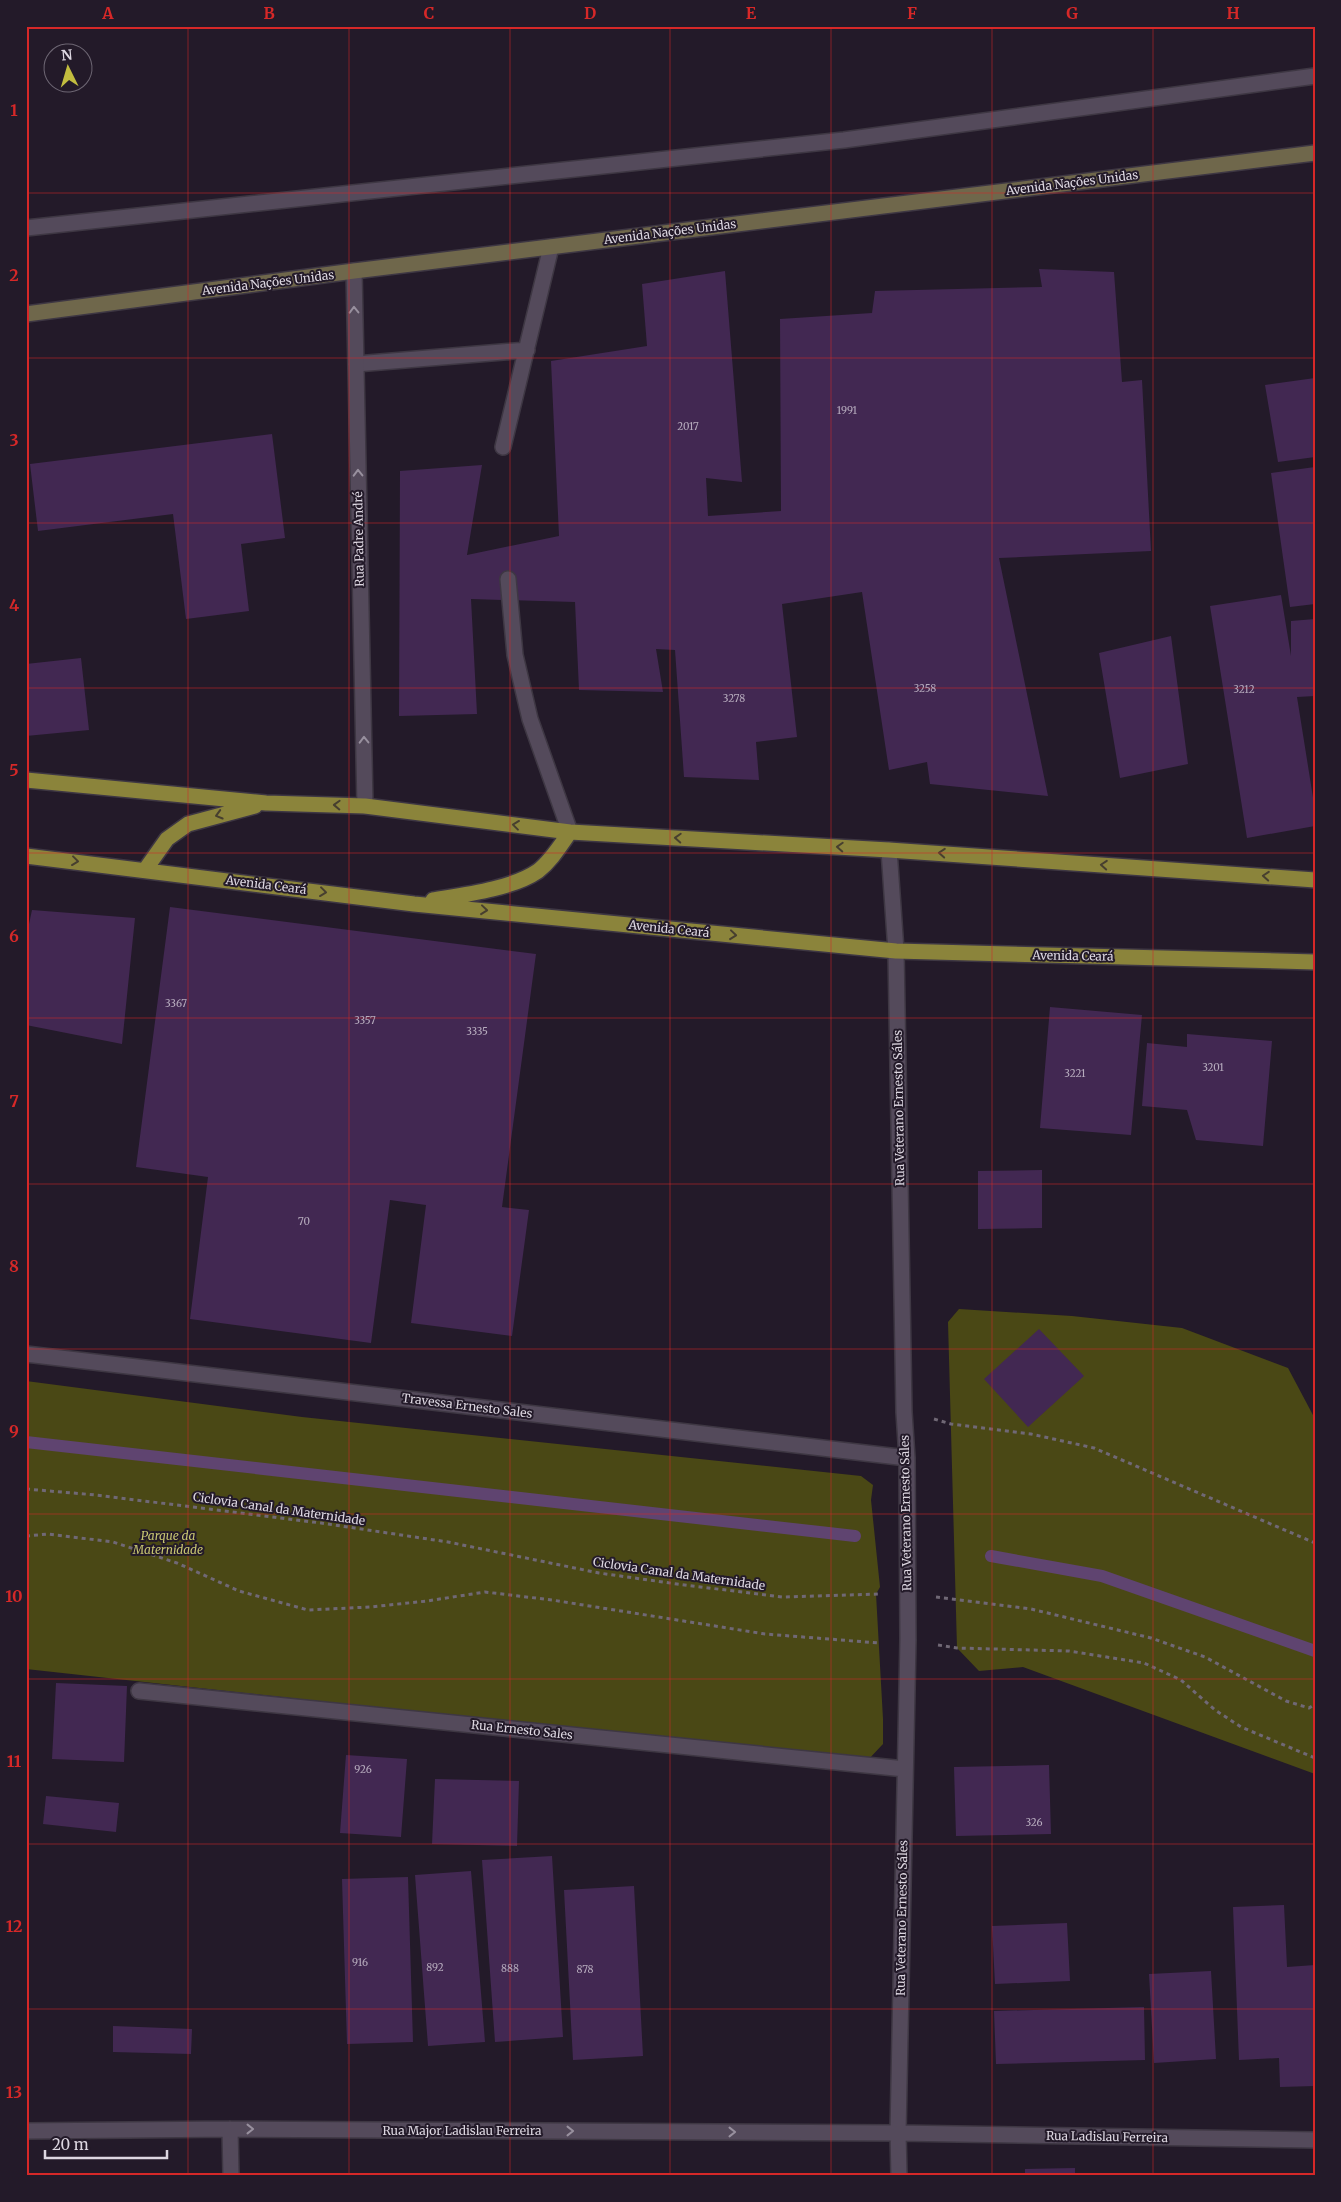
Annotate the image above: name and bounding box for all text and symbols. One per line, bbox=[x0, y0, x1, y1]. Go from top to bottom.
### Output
text: A bbox=[101, 3, 114, 23]
text: B bbox=[263, 3, 275, 23]
text: C bbox=[424, 3, 434, 23]
text: D bbox=[584, 3, 596, 23]
text: E bbox=[746, 3, 757, 23]
text: F bbox=[907, 3, 917, 23]
text: G bbox=[1066, 3, 1078, 23]
text: H bbox=[1226, 3, 1240, 23]
north arrow bbox=[42, 42, 92, 92]
text: N bbox=[61, 46, 73, 64]
text: 1 bbox=[10, 100, 18, 120]
street label: Avenida Nações Unidas bbox=[1004, 167, 1139, 198]
street label: Avenida Nações Unidas bbox=[602, 216, 737, 247]
text: 2 bbox=[9, 265, 19, 285]
street label: Avenida Nações Unidas bbox=[200, 267, 335, 298]
one-way arrow bbox=[349, 306, 360, 314]
house number: 1991 bbox=[837, 404, 858, 417]
house number: 2017 bbox=[677, 420, 699, 433]
text: 3 bbox=[9, 430, 19, 450]
one-way arrow bbox=[353, 468, 363, 476]
street label: Rua Padre André bbox=[350, 491, 367, 587]
text: 4 bbox=[9, 595, 19, 615]
house number: 3258 bbox=[914, 682, 936, 695]
house number: 3212 bbox=[1233, 683, 1255, 696]
house number: 3278 bbox=[723, 692, 745, 705]
one-way arrow bbox=[359, 736, 369, 744]
text: 5 bbox=[9, 760, 19, 780]
one-way arrow bbox=[333, 800, 341, 811]
one-way arrow bbox=[216, 810, 224, 820]
one-way arrow bbox=[512, 820, 520, 831]
one-way arrow bbox=[674, 833, 682, 843]
one-way arrow bbox=[836, 842, 844, 853]
one-way arrow bbox=[938, 848, 946, 859]
one-way arrow bbox=[71, 855, 79, 866]
one-way arrow bbox=[1100, 859, 1108, 870]
one-way arrow bbox=[1262, 871, 1270, 882]
street label: Avenida Ceará bbox=[224, 872, 308, 897]
one-way arrow bbox=[319, 886, 327, 897]
one-way arrow bbox=[481, 905, 489, 916]
street label: Avenida Ceará bbox=[627, 917, 711, 940]
text: 6 bbox=[9, 926, 19, 946]
one-way arrow bbox=[729, 929, 737, 940]
street label: Avenida Ceará bbox=[1031, 947, 1114, 964]
house number: 3367 bbox=[165, 997, 187, 1010]
house number: 3357 bbox=[354, 1014, 376, 1027]
house number: 3335 bbox=[466, 1025, 488, 1038]
street label: Rua Veterano Ernesto Sáles bbox=[890, 1030, 907, 1186]
house number: 3201 bbox=[1202, 1061, 1224, 1074]
house number: 3221 bbox=[1064, 1067, 1086, 1080]
text: 7 bbox=[9, 1091, 19, 1111]
house number: 70 bbox=[298, 1215, 310, 1228]
text: 8 bbox=[9, 1256, 19, 1276]
street label: Travessa Ernesto Sales bbox=[401, 1390, 533, 1421]
text: 9 bbox=[9, 1421, 19, 1441]
street label: Rua Veterano Ernesto Sáles bbox=[897, 1435, 914, 1591]
street label: Ciclovia Canal da Maternidade bbox=[192, 1489, 366, 1528]
park label: Parque da Maternidade bbox=[132, 1528, 203, 1557]
street label: Ciclovia Canal da Maternidade bbox=[592, 1554, 766, 1593]
text: 10 bbox=[5, 1586, 23, 1606]
street label: Rua Ernesto Sales bbox=[470, 1717, 574, 1742]
text: 11 bbox=[7, 1751, 22, 1771]
house number: 926 bbox=[354, 1763, 372, 1776]
house number: 326 bbox=[1025, 1816, 1043, 1829]
street label: Rua Veterano Ernesto Sáles bbox=[893, 1840, 910, 1996]
text: 12 bbox=[6, 1916, 22, 1936]
house number: 916 bbox=[352, 1956, 368, 1969]
house number: 892 bbox=[426, 1961, 444, 1974]
house number: 888 bbox=[501, 1962, 519, 1975]
house number: 878 bbox=[576, 1963, 594, 1976]
text: 13 bbox=[6, 2082, 22, 2102]
street label: Rua Major Ladislau Ferreira bbox=[382, 2123, 542, 2138]
one-way arrow bbox=[246, 2124, 254, 2134]
one-way arrow bbox=[566, 2126, 574, 2136]
scale bar bbox=[45, 2127, 168, 2159]
one-way arrow bbox=[729, 2127, 737, 2137]
street label: Rua Ladislau Ferreira bbox=[1046, 2128, 1169, 2145]
text: 20 m bbox=[52, 2135, 89, 2154]

